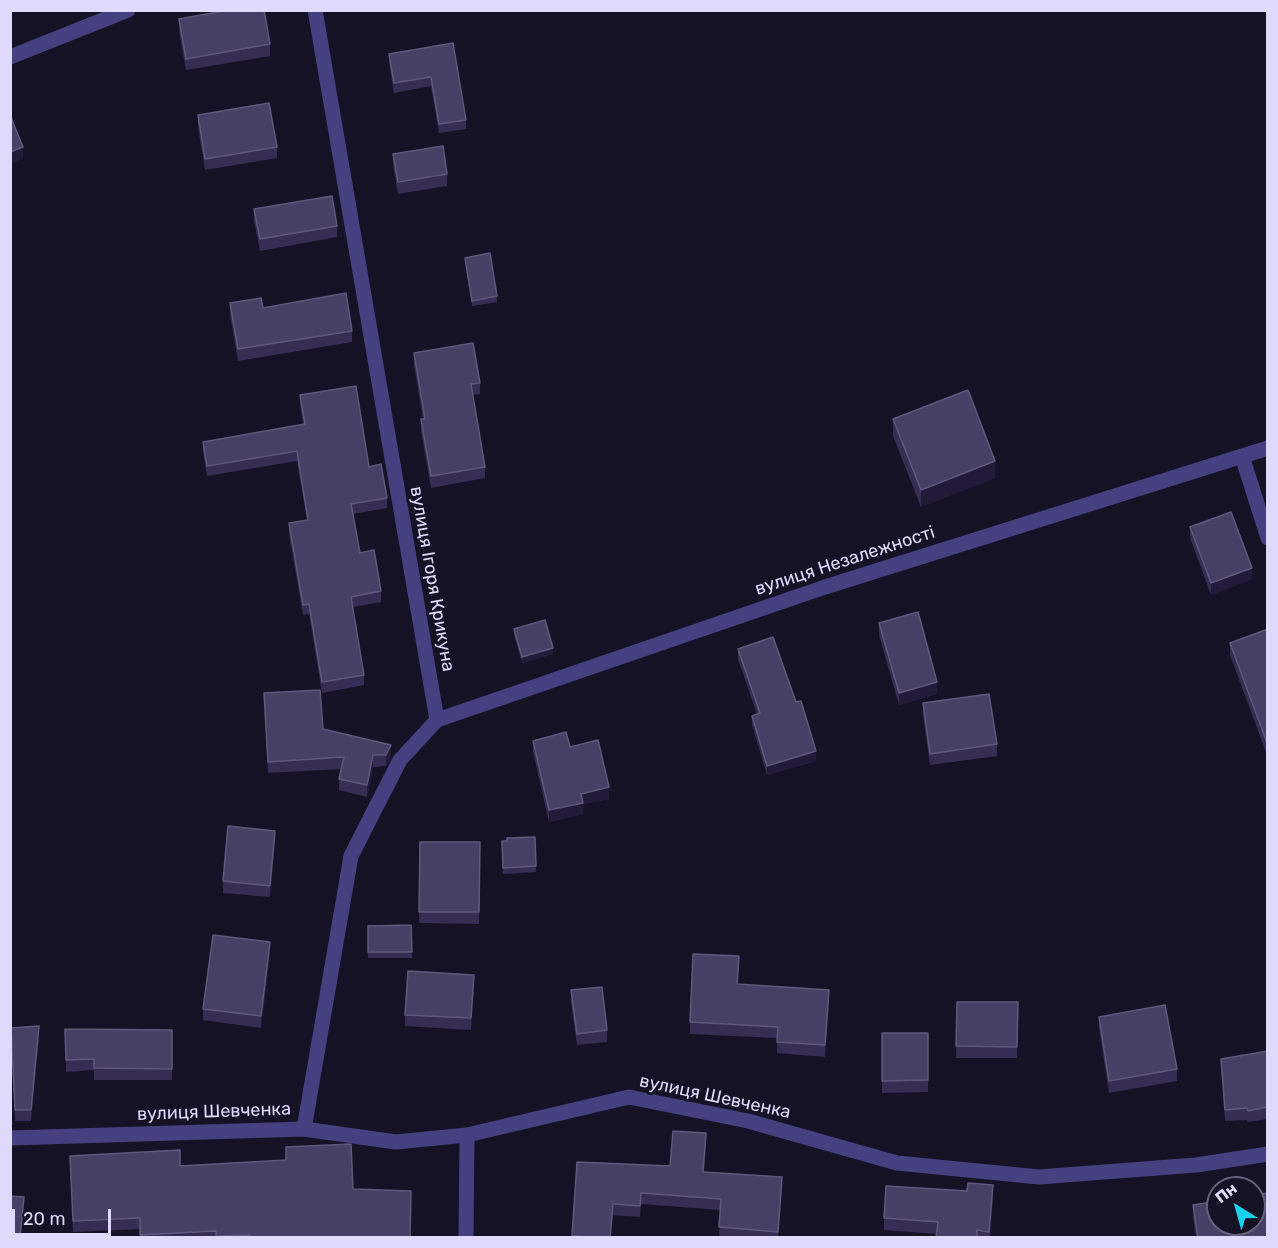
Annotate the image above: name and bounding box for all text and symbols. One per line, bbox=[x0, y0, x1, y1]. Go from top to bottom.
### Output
street label: вулиця Ігоря Крикуна bbox=[405, 485, 459, 673]
street label: вулиця Незалежності bbox=[752, 522, 938, 600]
street label: вулиця Шевченка bbox=[637, 1070, 793, 1124]
street label: вулиця Шевченка bbox=[137, 1099, 291, 1125]
north arrow bbox=[1206, 1176, 1266, 1236]
text: Пн bbox=[1212, 1179, 1241, 1207]
scale bar bbox=[15, 1197, 114, 1235]
text: 20 m bbox=[23, 1208, 65, 1230]

